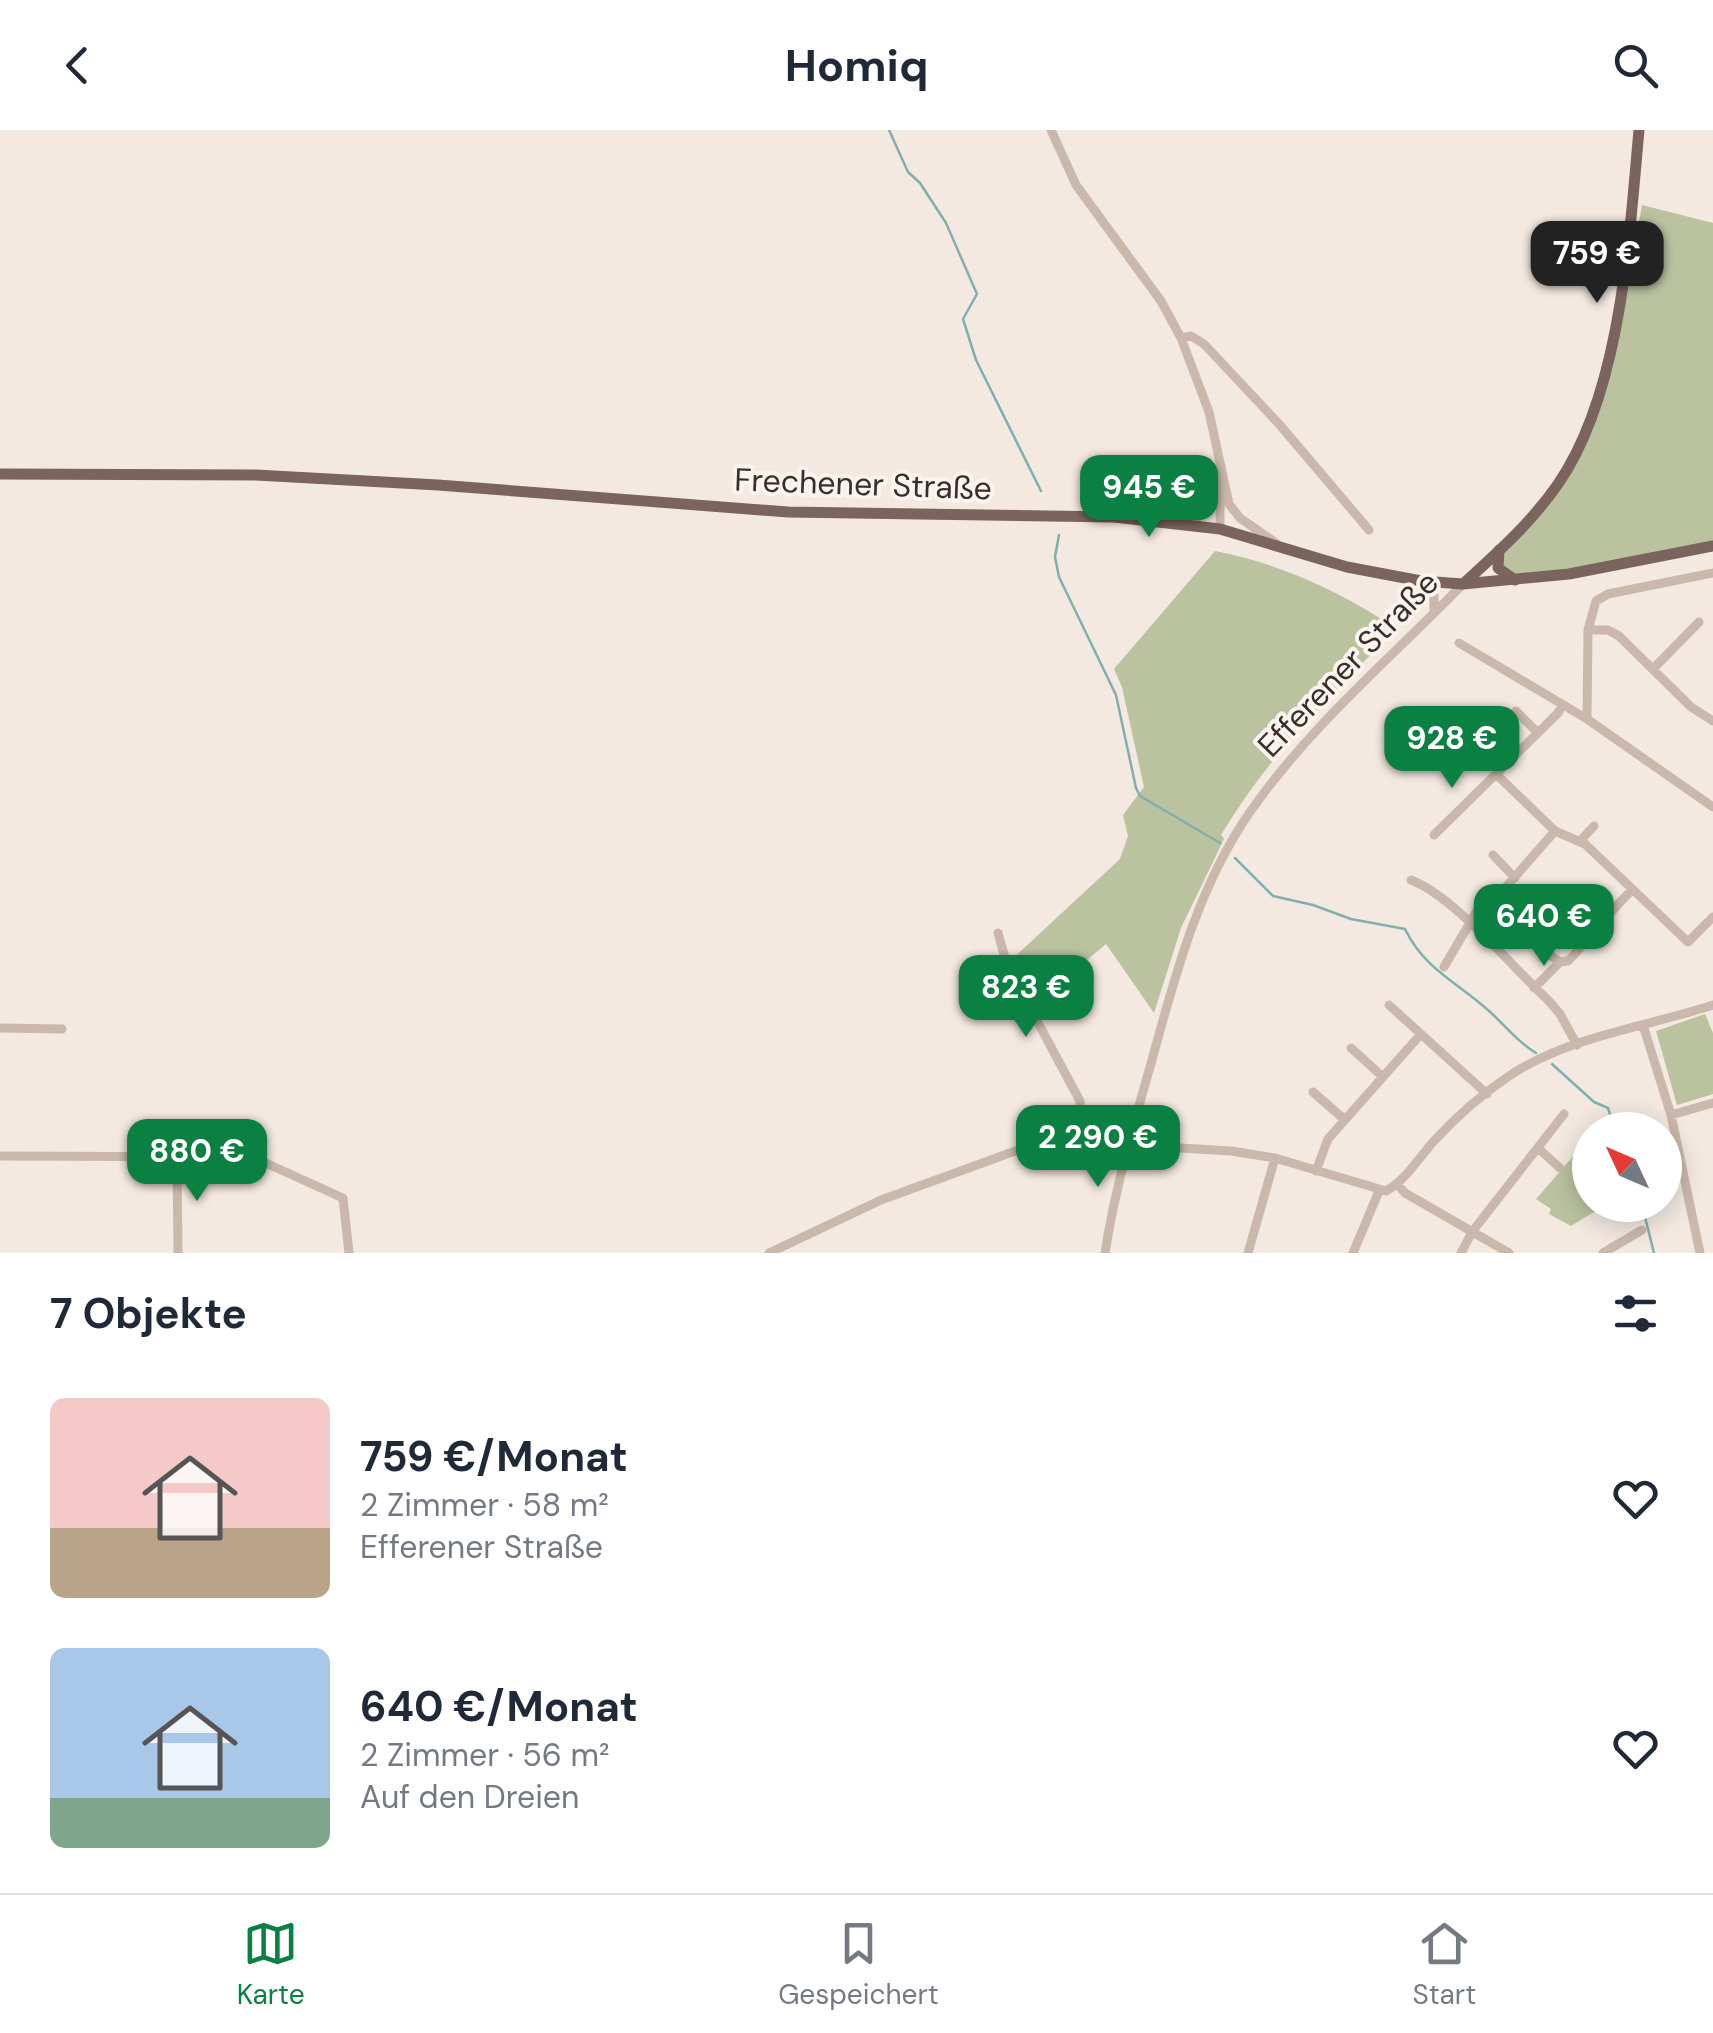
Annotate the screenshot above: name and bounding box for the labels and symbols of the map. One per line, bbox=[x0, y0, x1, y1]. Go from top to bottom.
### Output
pin: 759 € bbox=[1527, 221, 1667, 306]
pin: 945 € bbox=[1079, 455, 1219, 540]
street label: Frechener Straße bbox=[734, 459, 992, 509]
street label: Efferener Straße bbox=[1249, 562, 1447, 766]
pin: 928 € bbox=[1382, 706, 1522, 791]
pin: 640 € bbox=[1474, 884, 1614, 969]
pin: 823 € bbox=[956, 955, 1096, 1040]
pin: 2 290 € bbox=[1006, 1105, 1190, 1190]
north arrow bbox=[1572, 1112, 1682, 1222]
pin: 880 € bbox=[127, 1119, 267, 1204]

